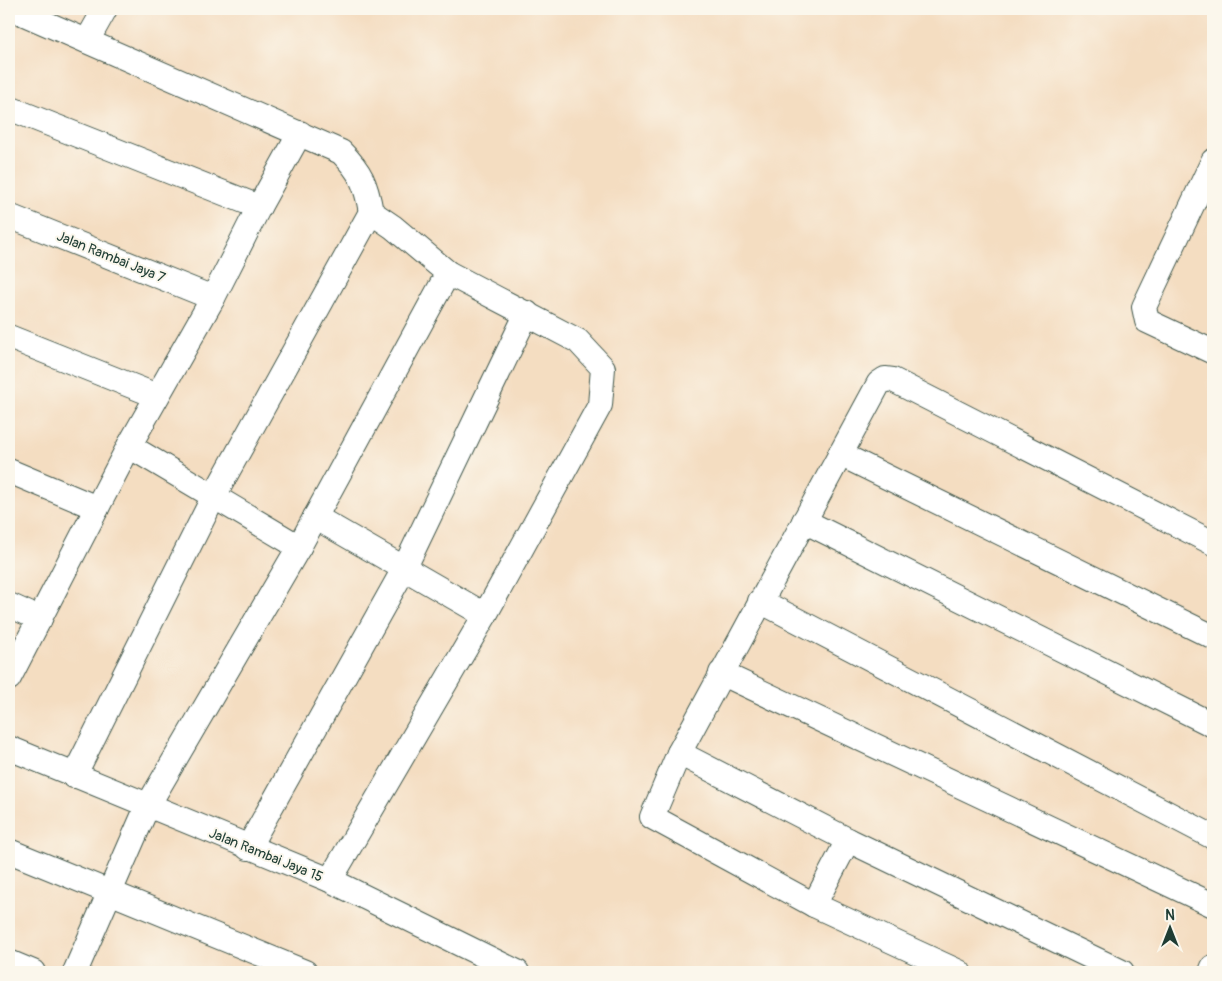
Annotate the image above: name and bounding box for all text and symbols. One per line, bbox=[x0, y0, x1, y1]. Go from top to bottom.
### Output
street label: Jalan Rambai Jaya 7 bbox=[54, 227, 168, 287]
street label: Jalan Rambai Jaya 15 bbox=[207, 824, 325, 886]
north arrow bbox=[1144, 904, 1194, 954]
text: N bbox=[1165, 907, 1175, 924]

